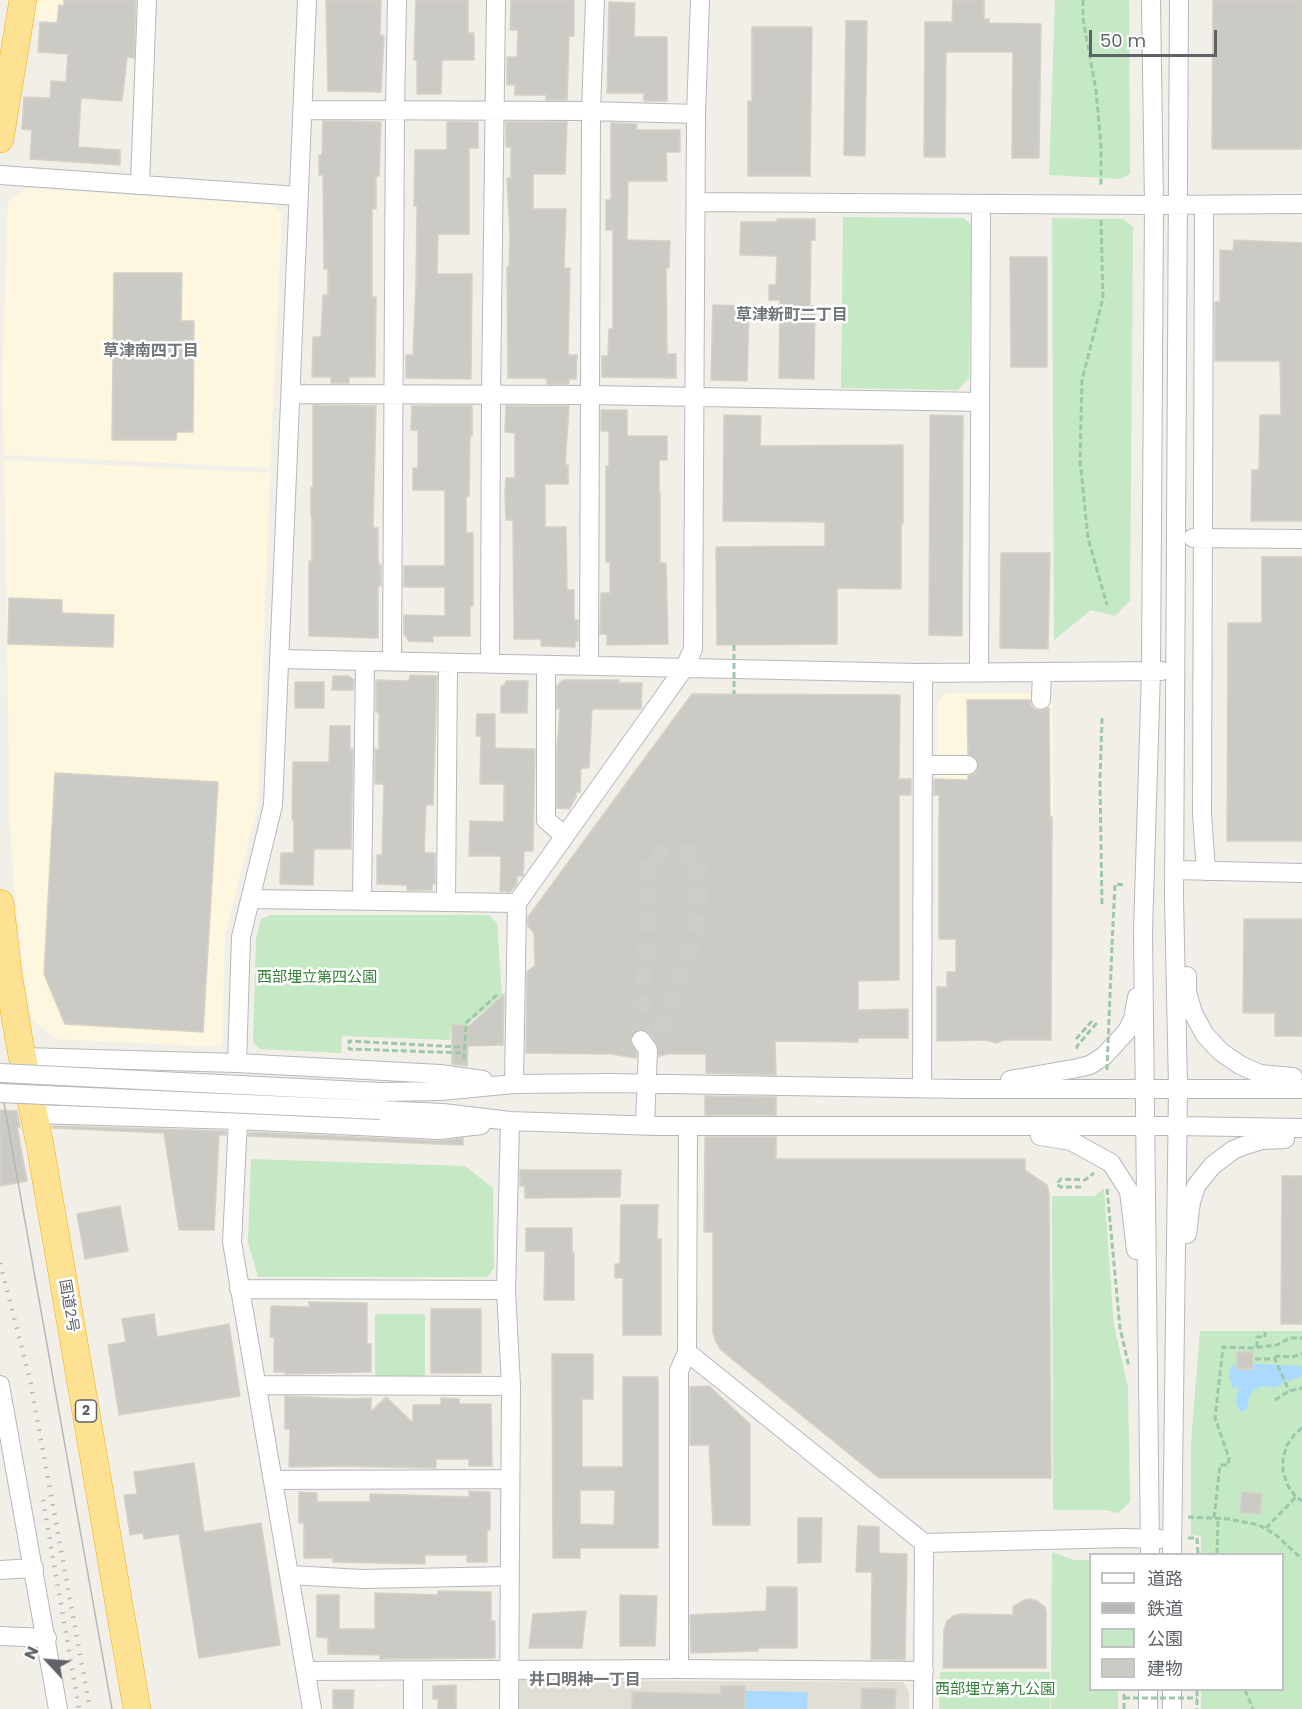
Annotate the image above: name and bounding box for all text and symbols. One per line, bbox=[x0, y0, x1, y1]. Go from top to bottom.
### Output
scale bar bbox=[1092, 18, 1220, 56]
text: 50 m bbox=[1100, 28, 1146, 53]
district label: 草津新町二丁目 bbox=[736, 306, 848, 326]
district label: 草津南四丁目 bbox=[103, 342, 199, 362]
park label: 西部埋立第四公園 bbox=[257, 969, 377, 987]
street label: 国道2号 bbox=[54, 1278, 82, 1334]
road number: 2 bbox=[76, 1400, 97, 1422]
legend bbox=[1089, 1553, 1284, 1691]
text: 道路 bbox=[1147, 1566, 1183, 1591]
text: 鉄道 bbox=[1147, 1596, 1183, 1621]
text: 公園 bbox=[1147, 1626, 1183, 1651]
north arrow bbox=[18, 1631, 78, 1691]
text: N bbox=[18, 1642, 44, 1663]
text: 建物 bbox=[1147, 1656, 1183, 1681]
district label: 井口明神一丁目 bbox=[529, 1671, 641, 1691]
park label: 西部埋立第九公園 bbox=[935, 1681, 1055, 1699]

